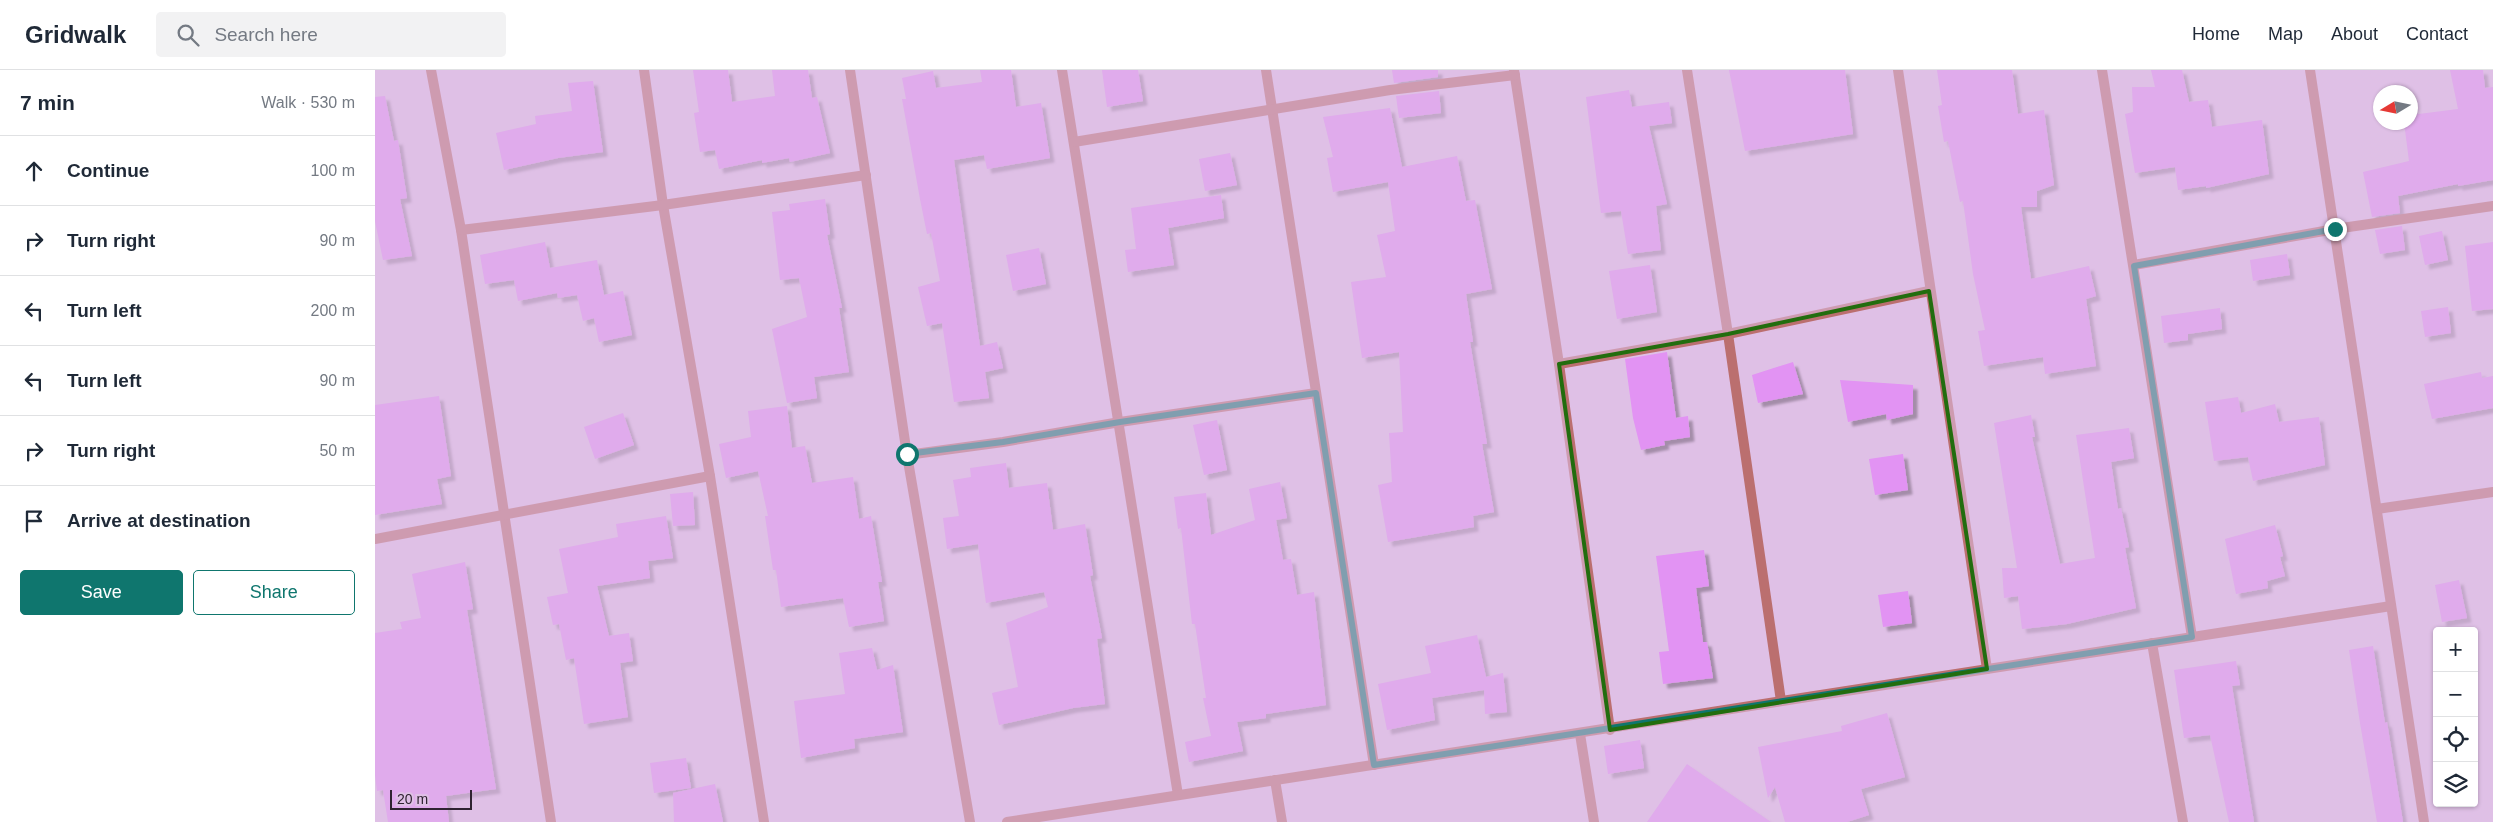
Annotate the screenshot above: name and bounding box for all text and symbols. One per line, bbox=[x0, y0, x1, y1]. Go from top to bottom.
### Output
search box bbox=[156, 12, 506, 57]
text: Gridwalk bbox=[25, 21, 126, 48]
icon: search bbox=[174, 21, 202, 49]
text: Search here bbox=[214, 24, 318, 45]
text: Home bbox=[2192, 24, 2240, 44]
text: Map bbox=[2268, 24, 2303, 44]
text: About bbox=[2331, 24, 2378, 44]
text: Contact bbox=[2406, 24, 2468, 44]
north arrow bbox=[2373, 85, 2418, 130]
text: 7 min bbox=[20, 91, 75, 114]
text: Walk · 530 m bbox=[261, 94, 355, 111]
icon: ahead bbox=[20, 157, 48, 185]
text: Continue bbox=[67, 160, 149, 181]
text: 100 m bbox=[311, 162, 355, 179]
route end bbox=[2324, 218, 2347, 241]
icon: right bbox=[20, 227, 48, 255]
text: Turn right bbox=[67, 230, 155, 251]
text: 90 m bbox=[319, 232, 355, 249]
icon: left bbox=[20, 297, 48, 325]
text: Turn left bbox=[67, 300, 142, 321]
text: 200 m bbox=[311, 302, 355, 319]
icon: left bbox=[20, 367, 48, 395]
text: Turn left bbox=[67, 370, 142, 391]
text: 90 m bbox=[319, 372, 355, 389]
icon: right bbox=[20, 437, 48, 465]
text: Turn right bbox=[67, 440, 155, 461]
text: 50 m bbox=[319, 442, 355, 459]
route start bbox=[896, 443, 919, 466]
icon: arrive bbox=[20, 507, 48, 535]
text: Arrive at destination bbox=[67, 510, 251, 531]
button: Save bbox=[20, 570, 183, 615]
button: Share bbox=[193, 570, 355, 615]
map controls bbox=[2433, 627, 2478, 807]
button: + bbox=[2433, 627, 2478, 672]
button: − bbox=[2433, 672, 2478, 717]
button: locate bbox=[2433, 717, 2478, 762]
button: layers bbox=[2433, 762, 2478, 807]
scale bar bbox=[390, 787, 473, 810]
text: 20 m bbox=[397, 791, 428, 807]

